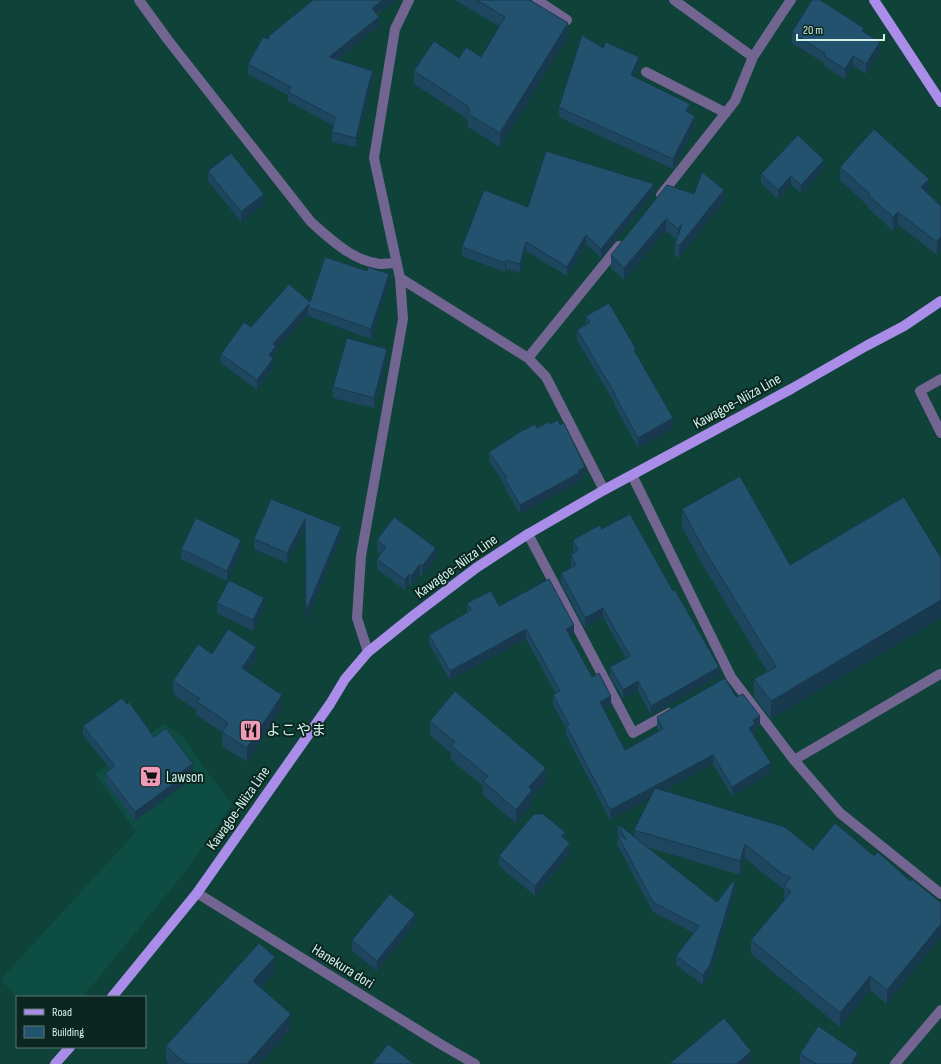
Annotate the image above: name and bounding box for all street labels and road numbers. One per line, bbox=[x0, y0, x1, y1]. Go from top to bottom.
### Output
street label: Kawagoe-Niiza Line bbox=[690, 369, 785, 433]
street label: Kawagoe-Niiza Line bbox=[411, 530, 501, 603]
street label: Kawagoe-Niiza Line bbox=[203, 763, 274, 854]
street label: Hanekura dori bbox=[308, 940, 377, 993]

